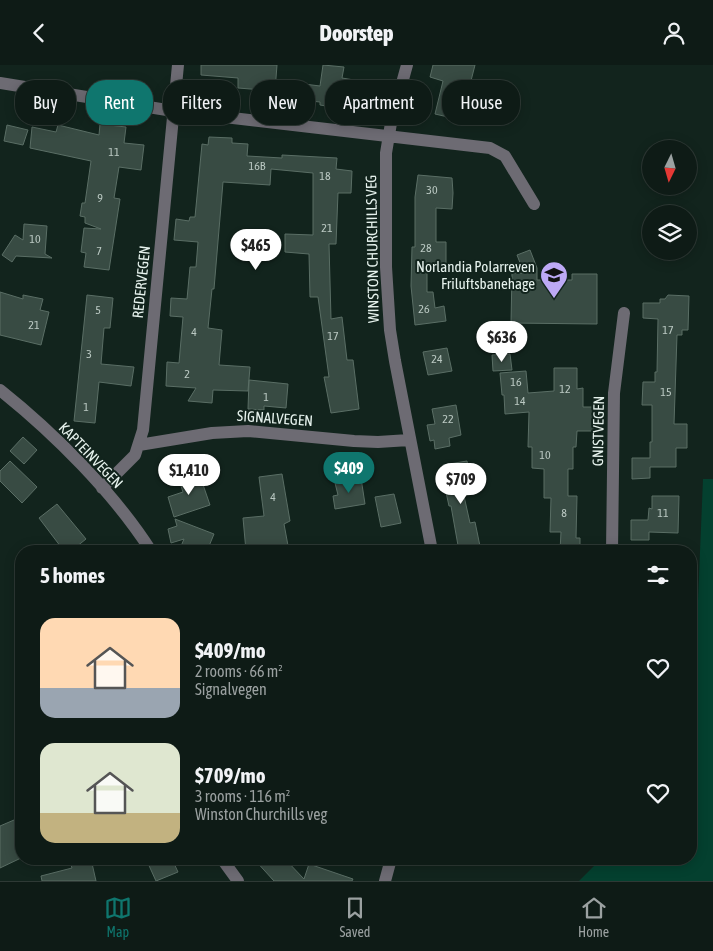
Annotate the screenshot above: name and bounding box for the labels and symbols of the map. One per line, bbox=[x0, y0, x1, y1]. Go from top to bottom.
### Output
north arrow bbox=[642, 140, 698, 195]
house number: 11 bbox=[108, 145, 120, 159]
house number: 16B bbox=[249, 159, 266, 173]
house number: 18 bbox=[319, 169, 331, 183]
street label: WINSTON CHURCHILLS VEG bbox=[362, 175, 382, 323]
house number: 30 bbox=[426, 183, 438, 197]
house number: 9 bbox=[97, 191, 103, 205]
house number: 21 bbox=[321, 221, 333, 235]
pin: $465 bbox=[226, 229, 286, 271]
house number: 10 bbox=[29, 232, 41, 246]
house number: 28 bbox=[420, 241, 432, 255]
house number: 7 bbox=[96, 244, 102, 258]
street label: REDERVEGEN bbox=[129, 245, 153, 319]
place label: Norlandia Polarreven Friluftsbanehage bbox=[416, 258, 535, 292]
school or university icon: Norlandia Polarreven Friluftsbanehage bbox=[539, 260, 569, 299]
house number: 26 bbox=[418, 302, 430, 316]
house number: 5 bbox=[95, 303, 101, 317]
house number: 21 bbox=[28, 318, 40, 332]
pin: $636 bbox=[472, 321, 532, 363]
house number: 17 bbox=[662, 323, 674, 337]
house number: 4 bbox=[191, 325, 197, 339]
house number: 17 bbox=[327, 329, 339, 343]
house number: 3 bbox=[86, 347, 92, 361]
house number: 24 bbox=[431, 352, 443, 366]
house number: 2 bbox=[184, 367, 190, 381]
house number: 16 bbox=[510, 375, 522, 389]
house number: 12 bbox=[559, 382, 571, 396]
house number: 15 bbox=[660, 385, 672, 399]
house number: 1 bbox=[263, 390, 269, 404]
house number: 14 bbox=[514, 394, 526, 408]
street label: GNISTVEGEN bbox=[589, 396, 607, 466]
house number: 1 bbox=[83, 400, 89, 414]
street label: SIGNALVEGEN bbox=[236, 407, 314, 429]
house number: 22 bbox=[442, 412, 454, 426]
street label: KAPTEINVEGEN bbox=[55, 419, 127, 491]
house number: 10 bbox=[539, 448, 551, 462]
pin: $409 bbox=[319, 451, 379, 494]
pin: $1,410 bbox=[148, 453, 230, 496]
pin: $709 bbox=[431, 463, 491, 505]
house number: 4 bbox=[270, 490, 276, 504]
house number: 8 bbox=[561, 506, 567, 520]
house number: 11 bbox=[657, 506, 669, 520]

